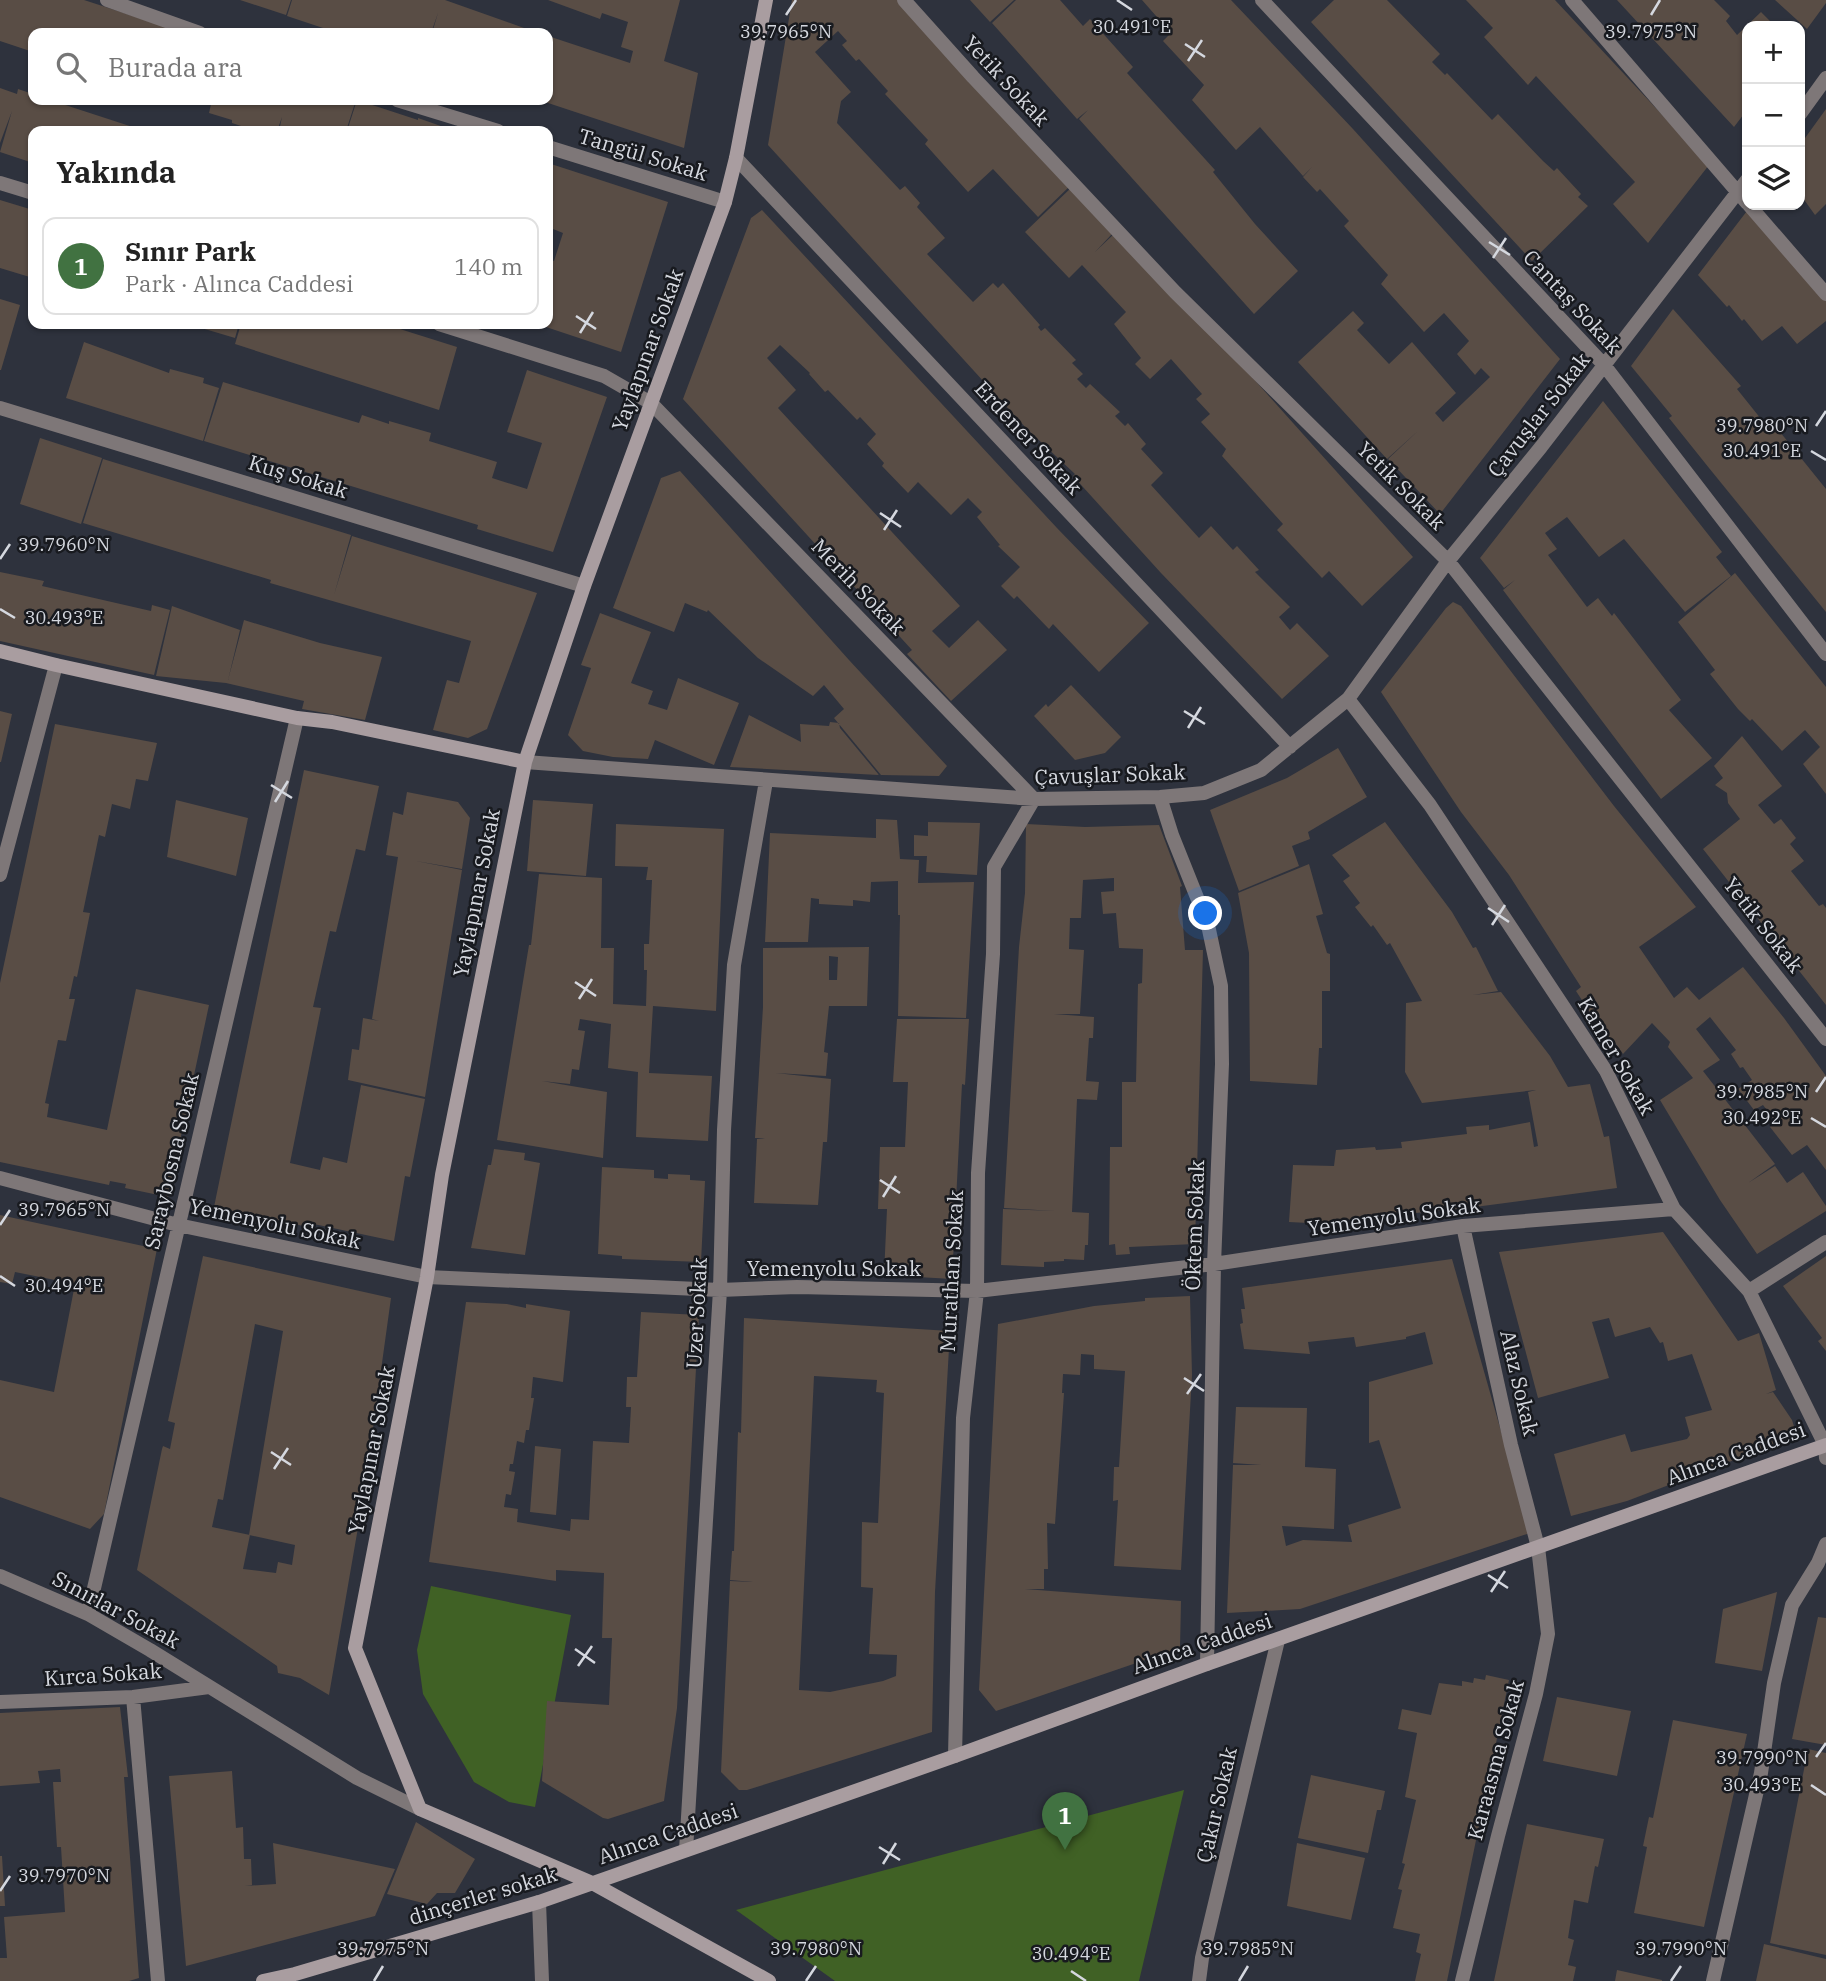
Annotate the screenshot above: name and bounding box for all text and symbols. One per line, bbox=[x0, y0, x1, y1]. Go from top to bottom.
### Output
text: 30.491°E bbox=[1093, 15, 1171, 38]
text: 39.7965°N bbox=[740, 20, 832, 43]
text: 39.7975°N bbox=[1605, 20, 1697, 43]
map controls bbox=[1742, 21, 1805, 210]
button: + bbox=[1742, 21, 1805, 84]
search box bbox=[28, 28, 553, 105]
street label: Yetik Sokak bbox=[957, 29, 1056, 132]
icon: search bbox=[52, 48, 90, 86]
text: Burada ara bbox=[108, 50, 243, 84]
button: − bbox=[1742, 84, 1805, 147]
street label: Tangül Sokak bbox=[575, 121, 712, 187]
button: layers bbox=[1742, 147, 1805, 210]
text: Yakında bbox=[56, 152, 176, 191]
text: Sınır Park bbox=[125, 234, 256, 268]
street label: Cantaş Sokak bbox=[1517, 243, 1629, 360]
text: 1 bbox=[74, 251, 88, 281]
text: 140 m bbox=[454, 251, 523, 281]
street label: Yaylapınar Sokak bbox=[605, 264, 690, 435]
text: Park · Alınca Caddesi bbox=[125, 268, 353, 298]
street label: Çavuşlar Sokak bbox=[1481, 346, 1596, 483]
street label: Erdener Sokak bbox=[969, 374, 1089, 501]
text: 39.7980°N bbox=[1716, 414, 1808, 437]
street label: Yetik Sokak bbox=[1351, 435, 1453, 536]
text: 30.491°E bbox=[1723, 439, 1801, 462]
street label: Kuş Sokak bbox=[245, 448, 352, 505]
street label: Merih Sokak bbox=[806, 532, 912, 641]
text: 39.7960°N bbox=[18, 533, 110, 556]
text: 30.493°E bbox=[25, 606, 103, 629]
street label: Çavuşlar Sokak bbox=[1034, 757, 1187, 791]
street label: Yaylapınar Sokak bbox=[446, 806, 506, 979]
street label: Yetik Sokak bbox=[1718, 871, 1811, 979]
your location bbox=[1188, 896, 1222, 930]
street label: Kamer Sokak bbox=[1572, 991, 1662, 1120]
street label: Saraybosna Sokak bbox=[137, 1069, 205, 1252]
text: 39.7985°N bbox=[1716, 1080, 1808, 1103]
text: 30.492°E bbox=[1723, 1106, 1801, 1129]
street label: Öktem Sokak bbox=[1178, 1158, 1210, 1291]
street label: Murathan Sokak bbox=[933, 1188, 969, 1353]
street label: Yemenyolu Sokak bbox=[1305, 1190, 1483, 1242]
street label: Yemenyolu Sokak bbox=[187, 1191, 364, 1255]
text: 39.7965°N bbox=[18, 1198, 110, 1221]
street label: Yemenyolu Sokak bbox=[747, 1254, 922, 1282]
street label: Uzer Sokak bbox=[679, 1256, 713, 1369]
text: 30.494°E bbox=[25, 1274, 103, 1297]
street label: Alaz Sokak bbox=[1494, 1327, 1546, 1439]
street label: Yaylapınar Sokak bbox=[341, 1363, 401, 1536]
street label: Alınca Caddesi bbox=[1662, 1415, 1809, 1491]
street label: Sınırlar Sokak bbox=[48, 1564, 186, 1655]
street label: Alınca Caddesi bbox=[1128, 1606, 1275, 1680]
street label: Kırca Sokak bbox=[43, 1656, 163, 1692]
street label: Karaasma Sokak bbox=[1460, 1676, 1530, 1843]
street label: Çakır Sokak bbox=[1189, 1743, 1243, 1865]
text: 39.7990°N bbox=[1716, 1746, 1808, 1769]
text: 30.493°E bbox=[1723, 1773, 1801, 1796]
pin: 1 bbox=[1042, 1792, 1088, 1850]
street label: Alınca Caddesi bbox=[594, 1796, 741, 1870]
street label: dinçerler sokak bbox=[405, 1859, 561, 1931]
text: 39.7970°N bbox=[18, 1864, 110, 1887]
text: 39.7975°N bbox=[337, 1937, 429, 1960]
text: 39.7980°N bbox=[770, 1937, 862, 1960]
text: 39.7985°N bbox=[1202, 1937, 1294, 1960]
text: 39.7990°N bbox=[1635, 1937, 1727, 1960]
text: 30.494°E bbox=[1032, 1942, 1110, 1965]

